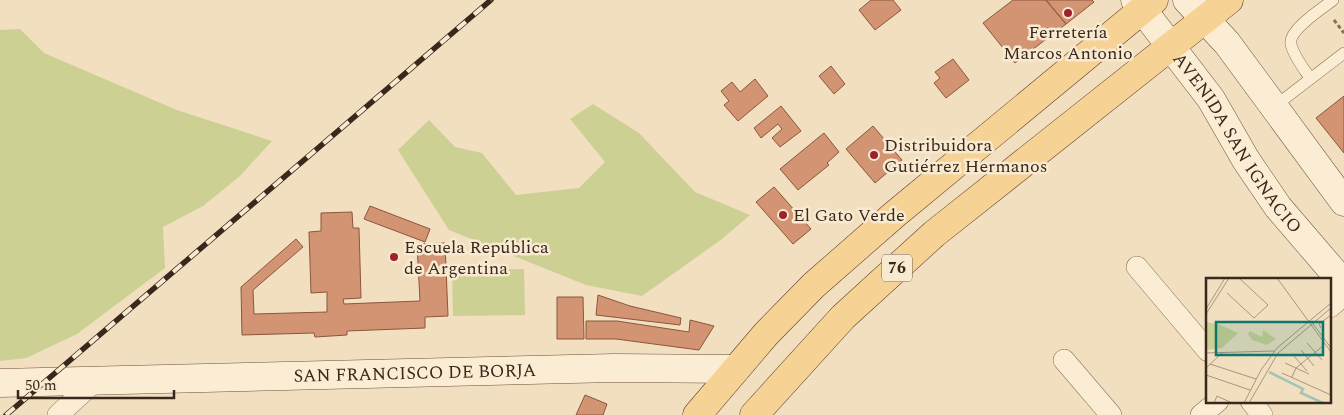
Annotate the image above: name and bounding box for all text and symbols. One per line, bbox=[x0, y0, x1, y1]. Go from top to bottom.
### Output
marker: Ferretería Marcos Antonio bbox=[1062, 7, 1074, 19]
place label: Ferretería Marcos Antonio bbox=[1003, 19, 1133, 67]
street label: AVENIDA SAN IGNACIO bbox=[1166, 47, 1308, 239]
place label: Distribuidora Gutiérrez Hermanos bbox=[884, 132, 1047, 180]
marker: Distribuidora Gutiérrez Hermanos bbox=[868, 149, 880, 161]
place label: El Gato Verde bbox=[793, 202, 905, 229]
marker: El Gato Verde bbox=[777, 209, 789, 221]
place label: Escuela República de Argentina bbox=[404, 234, 549, 282]
marker: Escuela República de Argentina bbox=[388, 251, 400, 263]
road number: 76 bbox=[882, 254, 912, 282]
inset map bbox=[1206, 278, 1332, 402]
street label: SAN FRANCISCO DE BORJA bbox=[293, 356, 537, 389]
scale bar bbox=[18, 368, 174, 400]
text: 50 m bbox=[25, 374, 57, 397]

